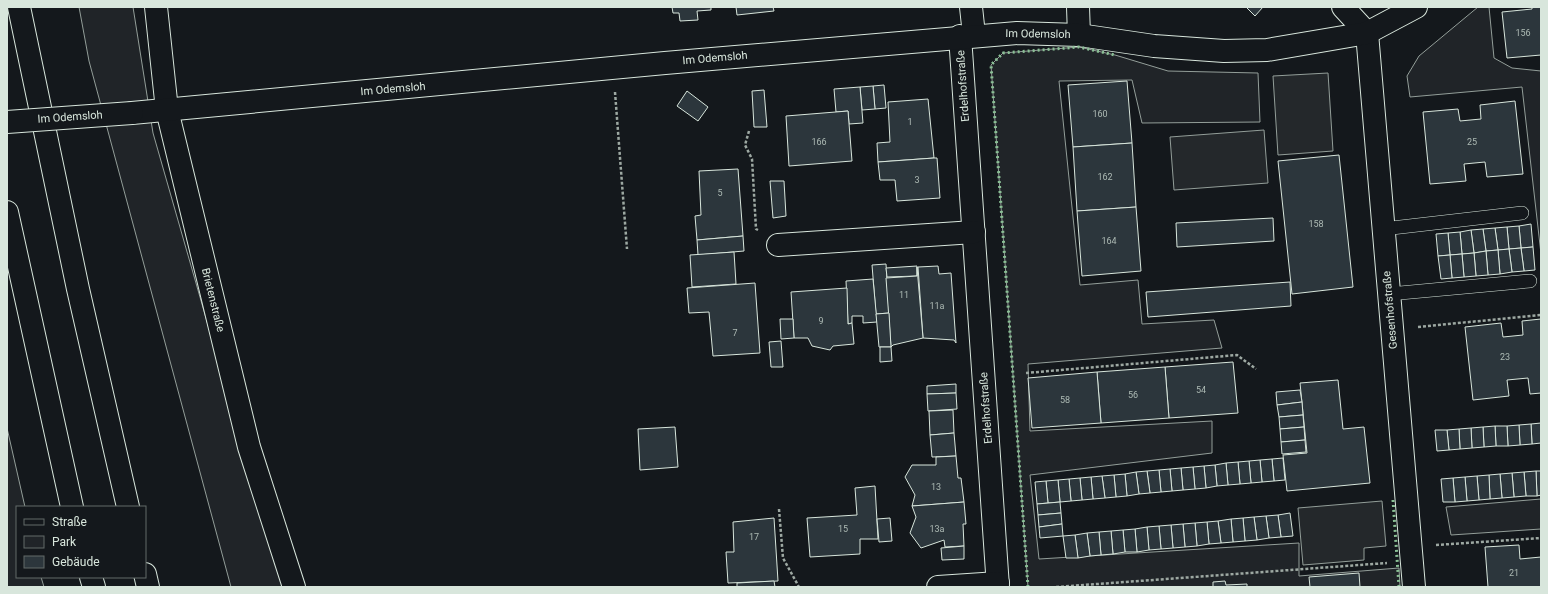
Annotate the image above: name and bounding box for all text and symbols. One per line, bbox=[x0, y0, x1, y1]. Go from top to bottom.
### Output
street label: Im Odemsloh bbox=[1005, 27, 1071, 41]
house number: 156 bbox=[1515, 28, 1531, 38]
street label: Im Odemsloh bbox=[682, 49, 748, 67]
street label: Erdelhofstraße bbox=[954, 50, 972, 122]
street label: Im Odemsloh bbox=[360, 80, 426, 98]
street label: Im Odemsloh bbox=[37, 108, 103, 126]
house number: 160 bbox=[1092, 109, 1108, 119]
house number: 1 bbox=[907, 117, 913, 127]
house number: 166 bbox=[811, 137, 827, 147]
house number: 25 bbox=[1467, 137, 1477, 147]
house number: 162 bbox=[1097, 172, 1113, 182]
house number: 3 bbox=[914, 175, 920, 185]
house number: 5 bbox=[717, 188, 723, 198]
house number: 158 bbox=[1308, 219, 1324, 229]
house number: 164 bbox=[1101, 236, 1117, 246]
street label: Brietenstraße bbox=[199, 267, 227, 334]
street label: Gesenhofstraße bbox=[1380, 270, 1400, 350]
house number: 11 bbox=[899, 290, 909, 300]
house number: 11a bbox=[929, 301, 945, 311]
house number: 9 bbox=[818, 316, 824, 326]
house number: 7 bbox=[732, 328, 738, 338]
house number: 23 bbox=[1500, 352, 1510, 362]
street label: Erdelhofstraße bbox=[977, 372, 995, 444]
house number: 54 bbox=[1196, 385, 1206, 395]
house number: 56 bbox=[1128, 390, 1138, 400]
house number: 58 bbox=[1060, 395, 1070, 405]
house number: 13 bbox=[931, 482, 941, 492]
legend bbox=[16, 506, 146, 578]
text: Straße bbox=[52, 515, 87, 529]
house number: 15 bbox=[838, 524, 848, 534]
house number: 13a bbox=[929, 524, 945, 534]
house number: 17 bbox=[749, 532, 759, 542]
text: Park bbox=[52, 535, 77, 549]
text: Gebäude bbox=[52, 555, 100, 569]
house number: 21 bbox=[1509, 568, 1519, 578]

